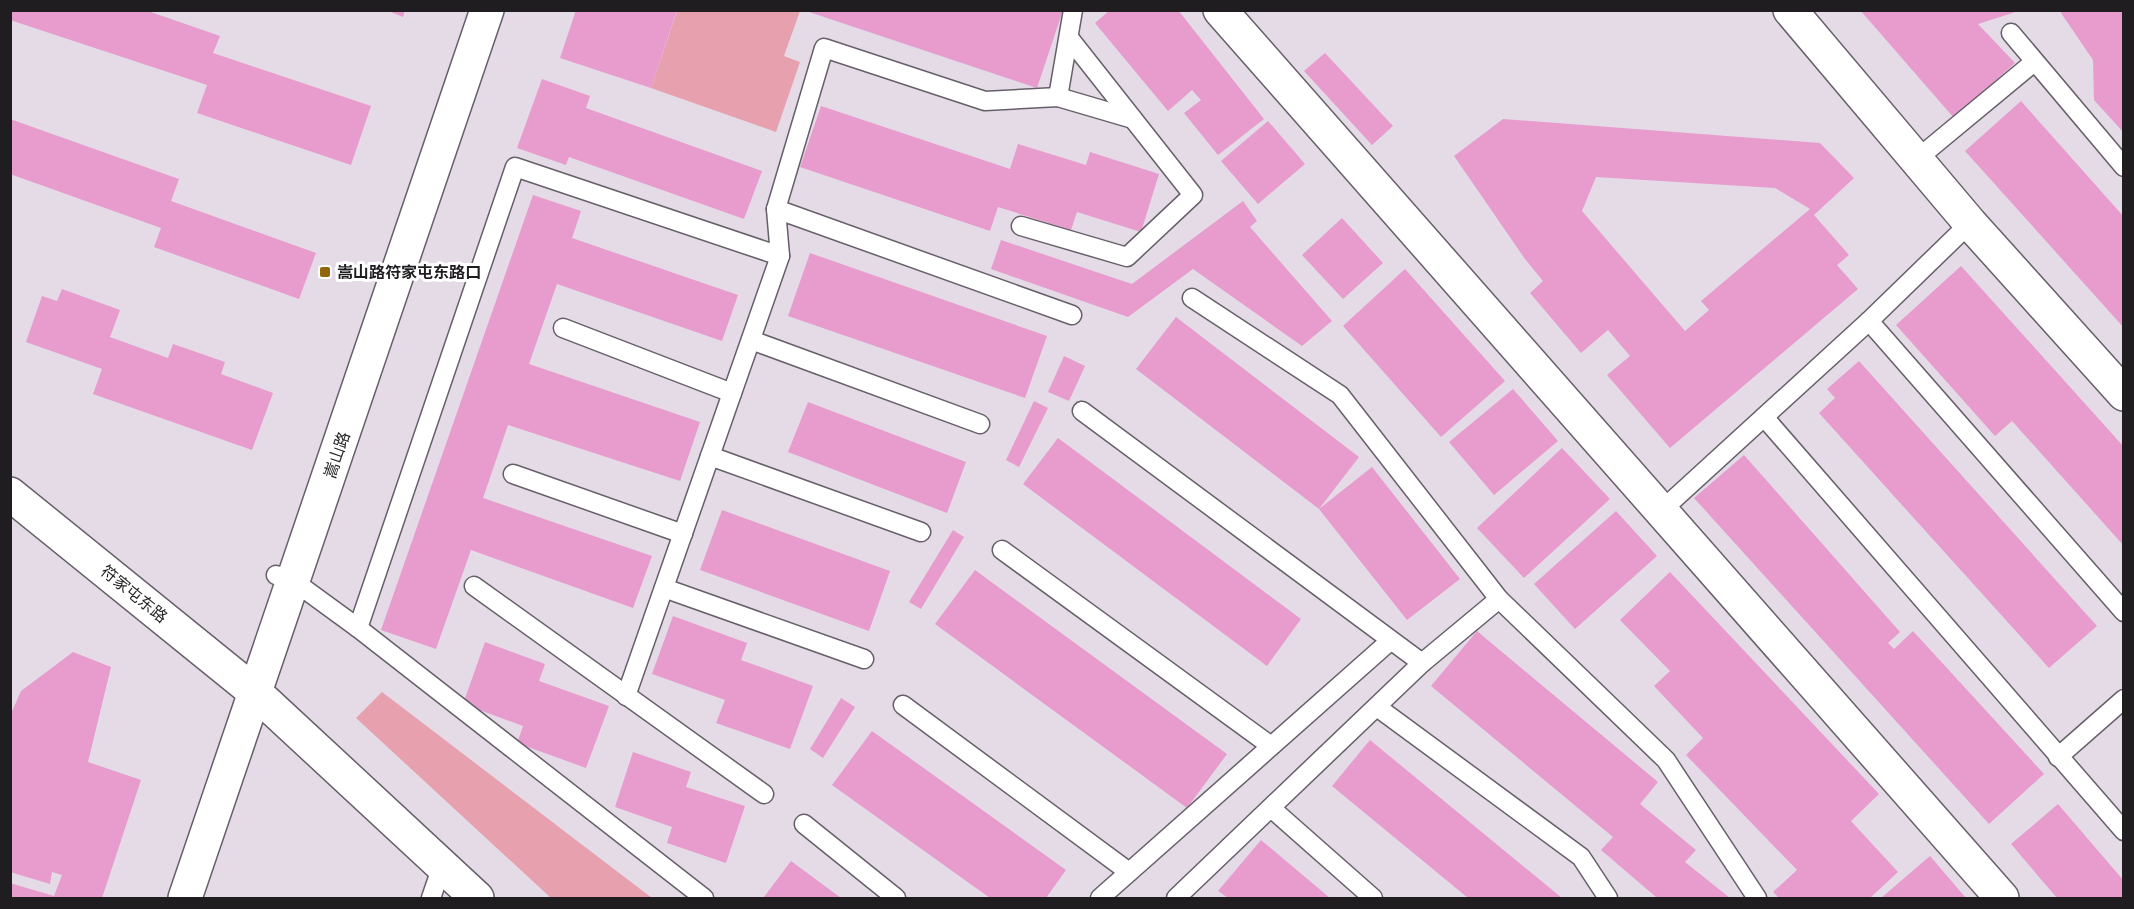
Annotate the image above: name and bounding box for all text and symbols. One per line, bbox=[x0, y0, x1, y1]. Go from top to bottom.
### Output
place label: 嵩山路符家屯东路口 bbox=[337, 263, 481, 282]
marker: 嵩山路符家屯东路口 bbox=[318, 265, 332, 279]
street label: 嵩山路 bbox=[320, 429, 354, 481]
street label: 符家屯东路 bbox=[97, 561, 171, 627]

